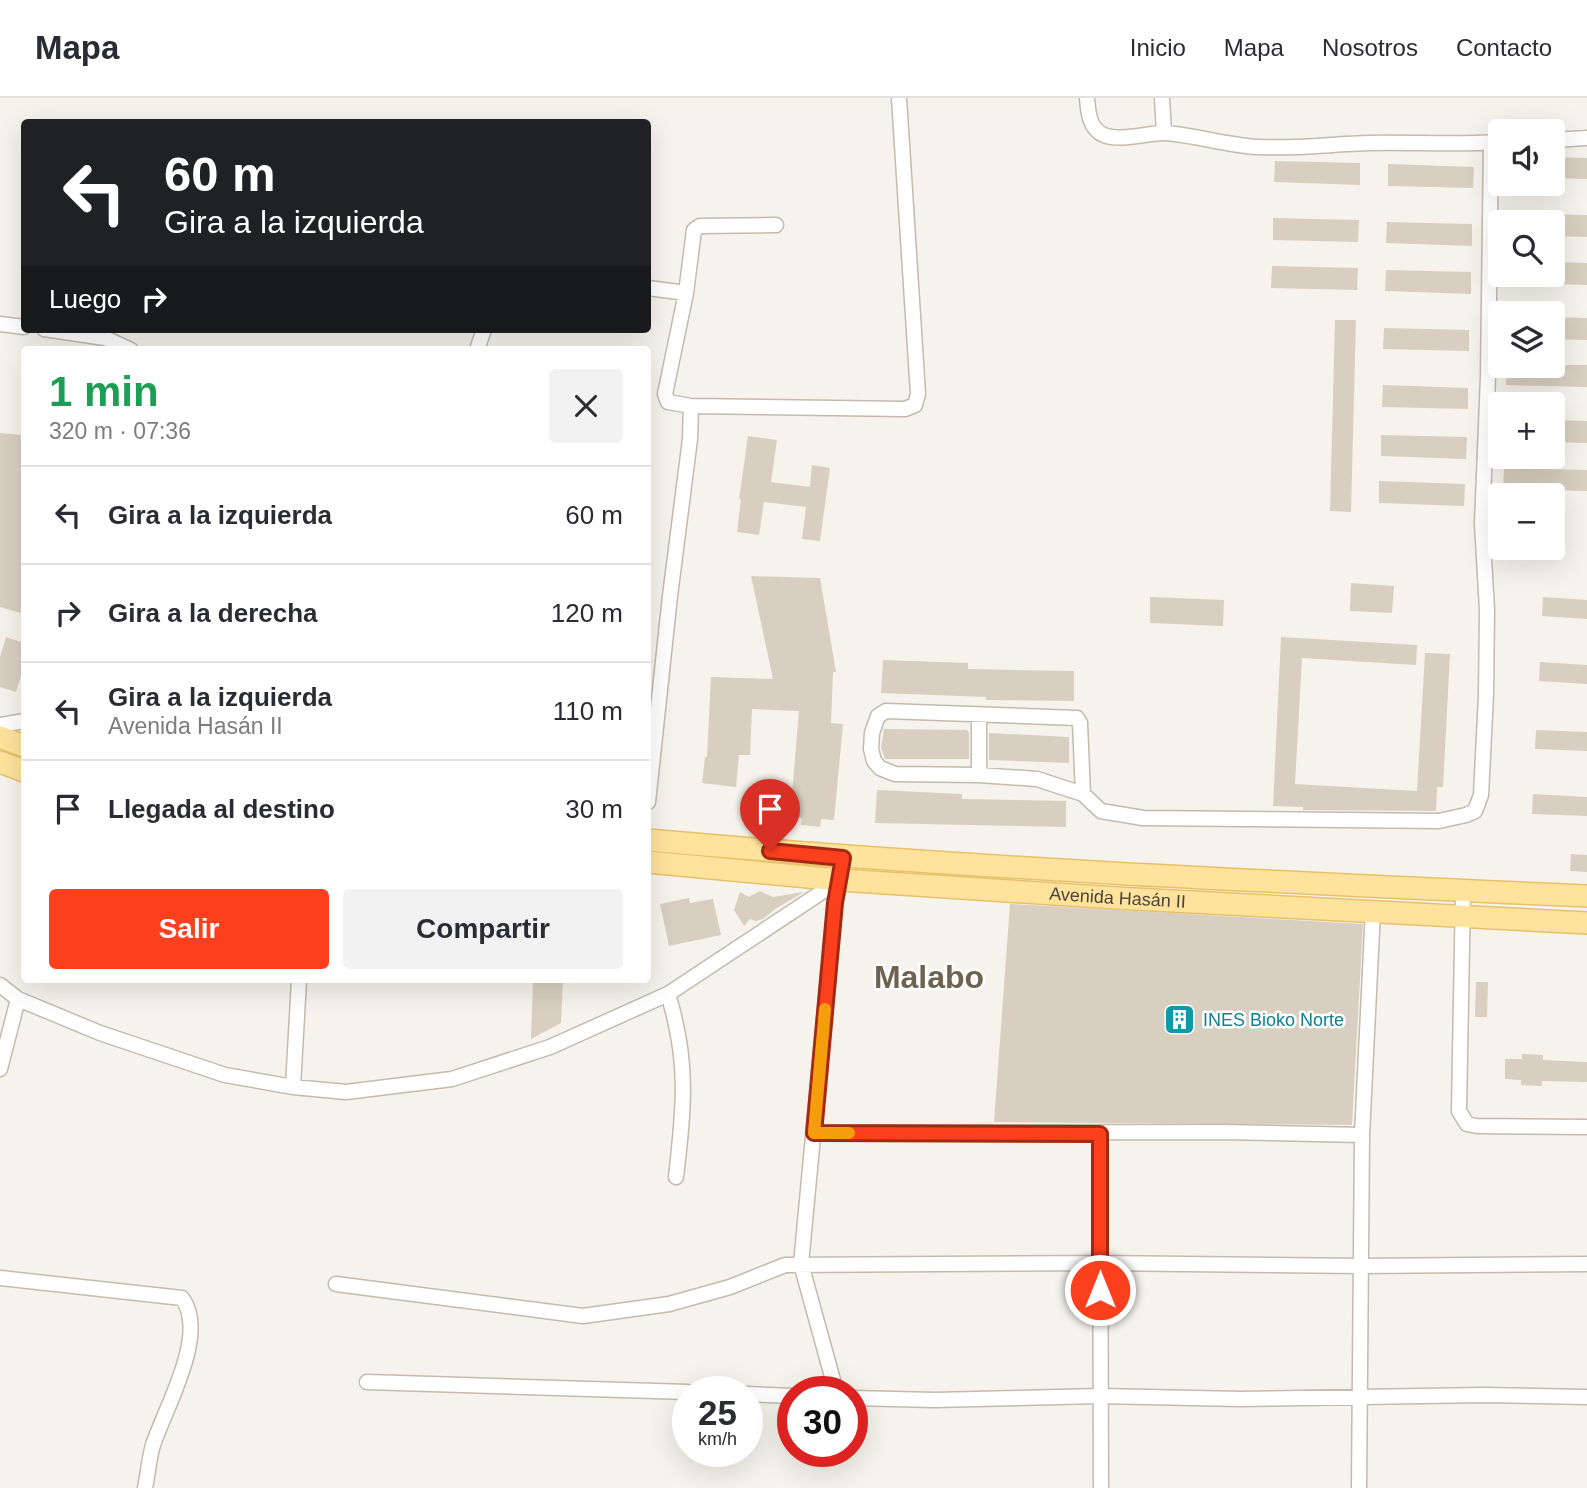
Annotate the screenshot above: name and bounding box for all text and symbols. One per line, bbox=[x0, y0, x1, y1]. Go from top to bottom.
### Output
text: Mapa bbox=[35, 29, 119, 66]
text: Inicio bbox=[1130, 34, 1186, 61]
text: Mapa bbox=[1224, 34, 1284, 61]
text: Nosotros bbox=[1322, 34, 1418, 61]
text: Contacto bbox=[1456, 34, 1552, 61]
map controls bbox=[1488, 119, 1565, 560]
button: sound bbox=[1488, 119, 1565, 196]
icon: left bbox=[49, 147, 140, 238]
text: 60 m bbox=[164, 147, 276, 201]
text: Gira a la izquierda bbox=[164, 204, 424, 240]
button: search bbox=[1488, 210, 1565, 287]
icon: right bbox=[135, 280, 173, 318]
text: Luego bbox=[49, 284, 121, 314]
button: layers bbox=[1488, 301, 1565, 378]
text: 1 min bbox=[49, 368, 159, 415]
button: close bbox=[549, 369, 623, 443]
button: + bbox=[1488, 392, 1565, 469]
text: 320 m · 07:36 bbox=[49, 418, 191, 444]
button: − bbox=[1488, 483, 1565, 560]
icon: left bbox=[49, 496, 87, 534]
text: Gira a la izquierda bbox=[108, 500, 332, 530]
text: 60 m bbox=[565, 500, 623, 530]
icon: right bbox=[49, 594, 87, 632]
text: Gira a la derecha bbox=[108, 598, 318, 628]
text: 120 m bbox=[551, 598, 623, 628]
text: Gira a la izquierda bbox=[108, 682, 332, 712]
icon: left bbox=[49, 692, 87, 730]
text: 110 m bbox=[553, 696, 623, 726]
text: Avenida Hasán II bbox=[108, 713, 283, 739]
pin bbox=[740, 779, 800, 851]
icon: arrive bbox=[49, 790, 87, 828]
icon: arrive bbox=[751, 790, 789, 828]
text: Llegada al destino bbox=[108, 794, 335, 824]
text: 30 m bbox=[565, 794, 623, 824]
street label: Avenida Hasán II bbox=[1049, 884, 1186, 912]
button: Salir bbox=[49, 889, 329, 969]
button: Compartir bbox=[343, 889, 623, 969]
district label: Malabo bbox=[874, 959, 984, 995]
building icon: INES Bioko Norte bbox=[1163, 1003, 1197, 1037]
place label: INES Bioko Norte bbox=[1203, 1010, 1344, 1030]
position arrow bbox=[1063, 1253, 1137, 1327]
speed limit sign: 30 bbox=[777, 1376, 868, 1467]
text: 25 bbox=[698, 1393, 737, 1432]
text: km/h bbox=[698, 1429, 737, 1449]

